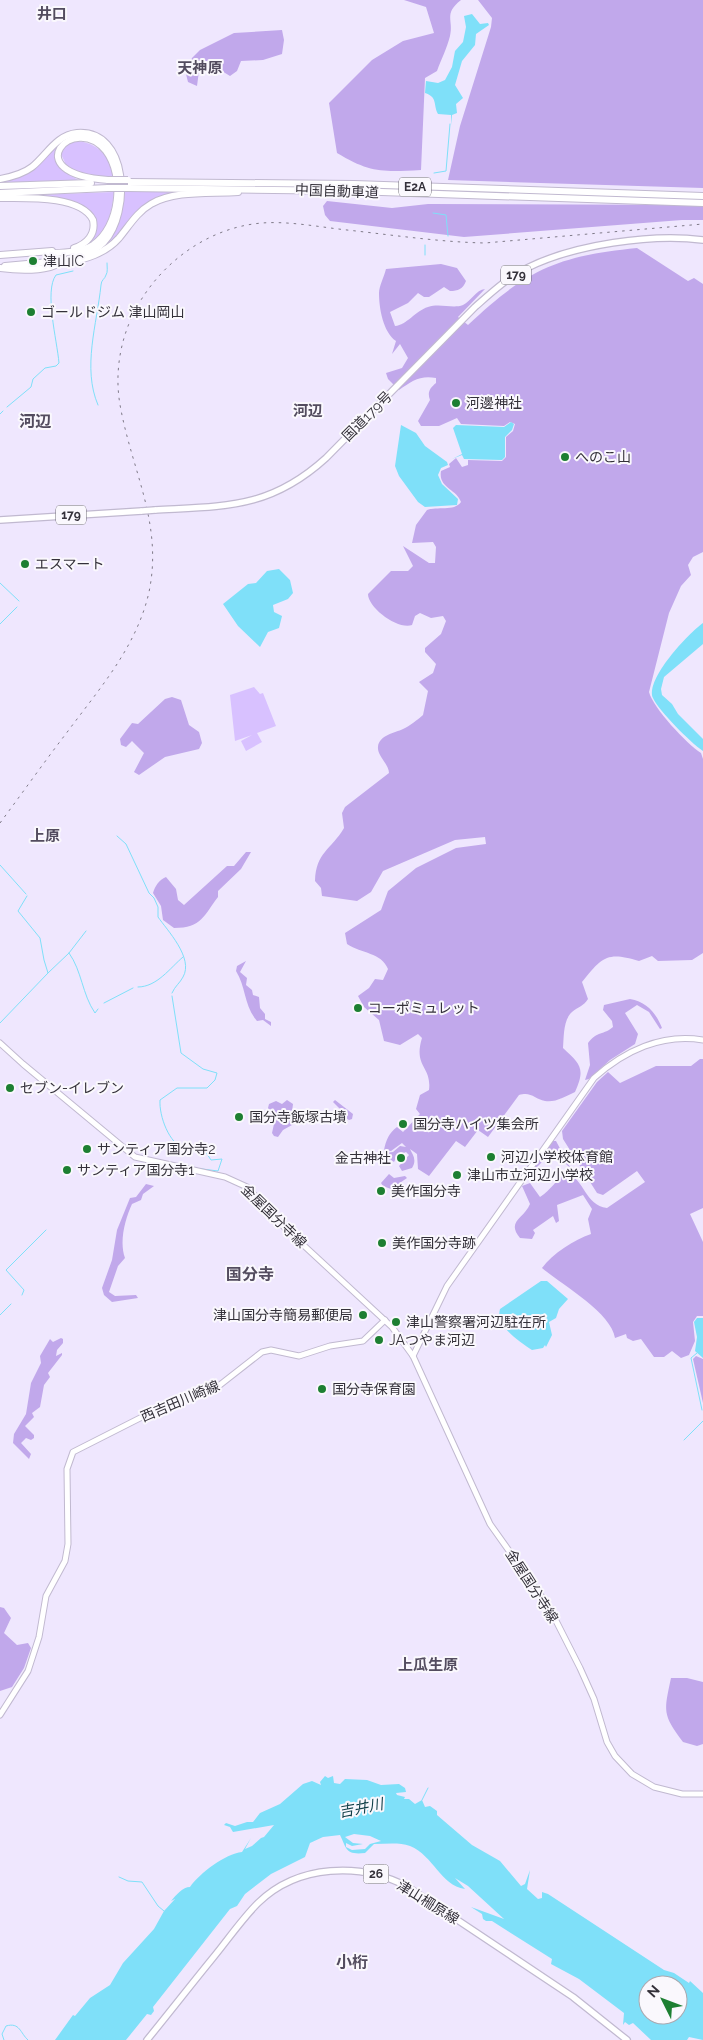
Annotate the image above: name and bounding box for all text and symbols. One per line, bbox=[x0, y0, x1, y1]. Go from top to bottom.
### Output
district label: 井口 bbox=[37, 5, 67, 23]
district label: 天神原 bbox=[177, 59, 223, 77]
road number: E2A bbox=[399, 178, 431, 196]
street label: 中国自動車道 bbox=[295, 182, 379, 200]
place label: 津山IC bbox=[43, 253, 84, 269]
marker: 津山IC bbox=[27, 255, 39, 267]
road number: 179 bbox=[501, 266, 531, 284]
place label: ゴールドジム 津山岡山 bbox=[41, 304, 185, 320]
marker: ゴールドジム 津山岡山 bbox=[25, 306, 37, 318]
street label: 国道179号 bbox=[339, 388, 395, 444]
place label: 河邊神社 bbox=[466, 395, 522, 411]
marker: 河邊神社 bbox=[450, 397, 462, 409]
district label: 河辺 bbox=[293, 402, 323, 420]
district label: 河辺 bbox=[19, 412, 52, 431]
place label: へのこ山 bbox=[575, 449, 631, 465]
marker: へのこ山 bbox=[559, 451, 571, 463]
road number: 179 bbox=[56, 506, 86, 524]
place label: エスマート bbox=[35, 556, 105, 572]
marker: エスマート bbox=[19, 558, 31, 570]
district label: 上原 bbox=[30, 827, 60, 845]
place label: コーポミュレット bbox=[368, 1000, 480, 1016]
marker: コーポミュレット bbox=[352, 1002, 364, 1014]
place label: セブン-イレブン bbox=[20, 1080, 124, 1096]
marker: セブン-イレブン bbox=[4, 1082, 16, 1094]
place label: 国分寺飯塚古墳 bbox=[249, 1109, 347, 1125]
marker: 国分寺飯塚古墳 bbox=[233, 1111, 245, 1123]
place label: 国分寺ハイツ集会所 bbox=[413, 1116, 539, 1132]
marker: 国分寺ハイツ集会所 bbox=[397, 1118, 409, 1130]
place label: サンティア国分寺2 bbox=[97, 1141, 215, 1157]
marker: サンティア国分寺2 bbox=[81, 1143, 93, 1155]
place label: 河辺小学校体育館 bbox=[501, 1149, 613, 1165]
place label: 金古神社 bbox=[335, 1150, 391, 1166]
marker: 河辺小学校体育館 bbox=[485, 1151, 497, 1163]
marker: 金古神社 bbox=[395, 1152, 407, 1164]
place label: サンティア国分寺1 bbox=[77, 1162, 194, 1178]
marker: サンティア国分寺1 bbox=[61, 1164, 73, 1176]
place label: 津山市立河辺小学校 bbox=[467, 1167, 593, 1183]
marker: 津山市立河辺小学校 bbox=[451, 1169, 463, 1181]
street label: 金屋国分寺線 bbox=[238, 1181, 310, 1251]
place label: 美作国分寺 bbox=[391, 1183, 461, 1199]
marker: 美作国分寺 bbox=[375, 1185, 387, 1197]
place label: 美作国分寺跡 bbox=[392, 1235, 476, 1251]
marker: 美作国分寺跡 bbox=[376, 1237, 388, 1249]
district label: 国分寺 bbox=[226, 1265, 274, 1284]
place label: 津山国分寺簡易郵便局 bbox=[213, 1307, 353, 1323]
marker: 津山国分寺簡易郵便局 bbox=[357, 1309, 369, 1321]
place label: 津山警察署河辺駐在所 bbox=[406, 1314, 546, 1330]
marker: 津山警察署河辺駐在所 bbox=[390, 1316, 402, 1328]
place label: JAつやま河辺 bbox=[389, 1332, 475, 1348]
marker: JAつやま河辺 bbox=[373, 1334, 385, 1346]
street label: 西吉田川崎線 bbox=[138, 1377, 222, 1425]
place label: 国分寺保育園 bbox=[332, 1381, 416, 1397]
marker: 国分寺保育園 bbox=[316, 1383, 328, 1395]
street label: 金屋国分寺線 bbox=[502, 1546, 562, 1626]
district label: 上瓜生原 bbox=[398, 1656, 458, 1674]
water label: 吉井川 bbox=[337, 1794, 387, 1821]
road number: 26 bbox=[364, 1865, 388, 1884]
street label: 津山柵原線 bbox=[394, 1877, 462, 1927]
district label: 小桁 bbox=[336, 1953, 368, 1972]
north arrow bbox=[638, 1975, 688, 2025]
text: N bbox=[644, 1982, 663, 2001]

